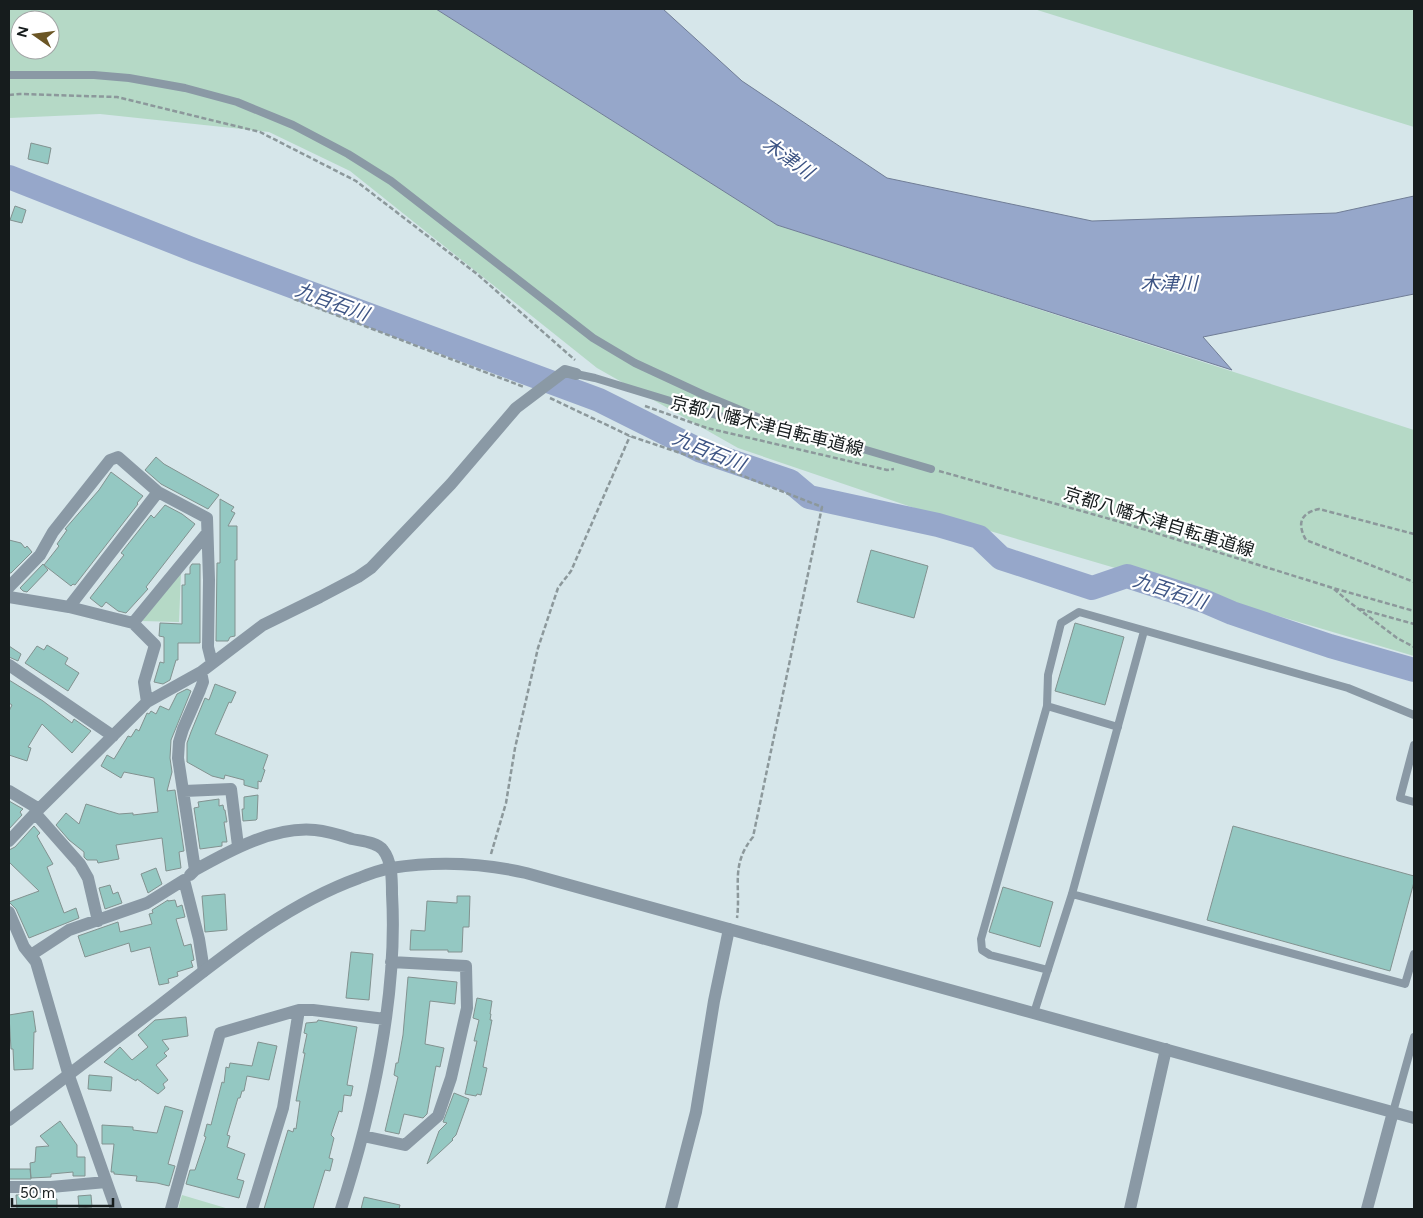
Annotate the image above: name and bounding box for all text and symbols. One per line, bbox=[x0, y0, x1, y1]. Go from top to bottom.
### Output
north arrow bbox=[10, 10, 60, 60]
text: N bbox=[13, 25, 32, 39]
water label: 木津川 bbox=[758, 132, 820, 185]
water label: 木津川 bbox=[1140, 272, 1199, 295]
water label: 九百石川 bbox=[292, 278, 374, 326]
street label: 京都八幡木津自転車道線 bbox=[668, 391, 866, 461]
water label: 九百石川 bbox=[669, 426, 750, 477]
street label: 京都八幡木津自転車道線 bbox=[1061, 483, 1257, 561]
water label: 九百石川 bbox=[1130, 568, 1212, 614]
scale bar bbox=[12, 1176, 114, 1208]
text: 50 m bbox=[20, 1184, 55, 1202]

